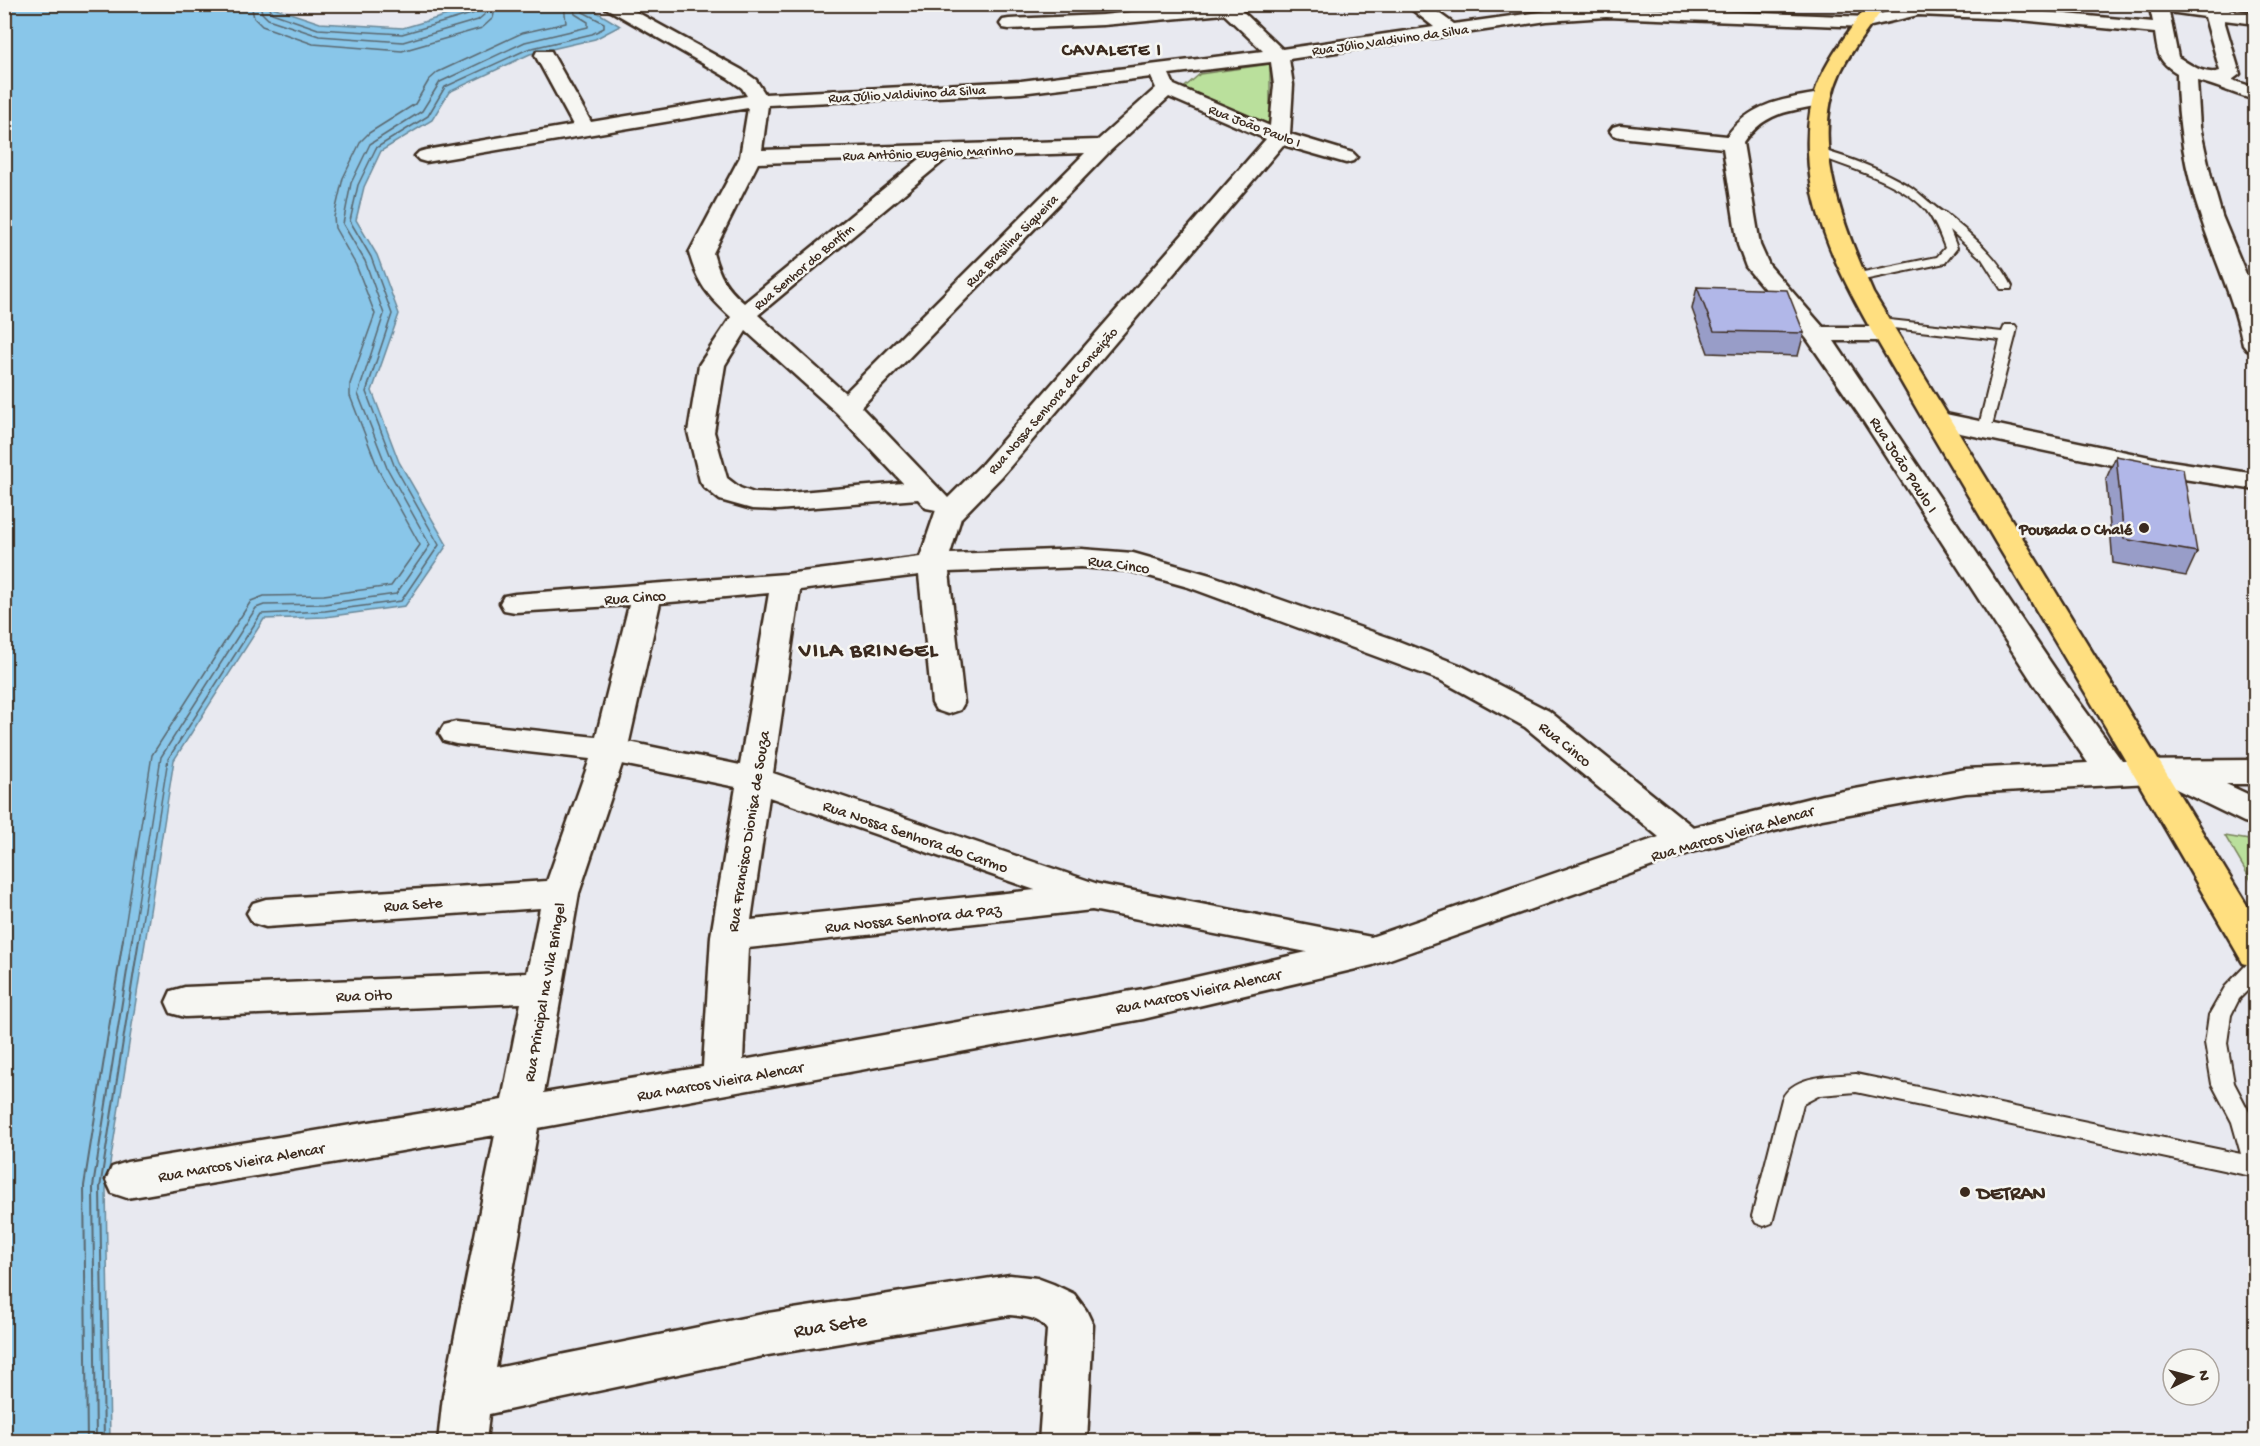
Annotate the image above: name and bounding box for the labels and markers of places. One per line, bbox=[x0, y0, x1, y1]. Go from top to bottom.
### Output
marker: Pousada O Chalé bbox=[2137, 521, 2151, 535]
place label: Pousada O Chalé bbox=[2018, 522, 2133, 541]
place label: DETRAN bbox=[1975, 1184, 2046, 1207]
marker: DETRAN bbox=[1958, 1185, 1972, 1199]

